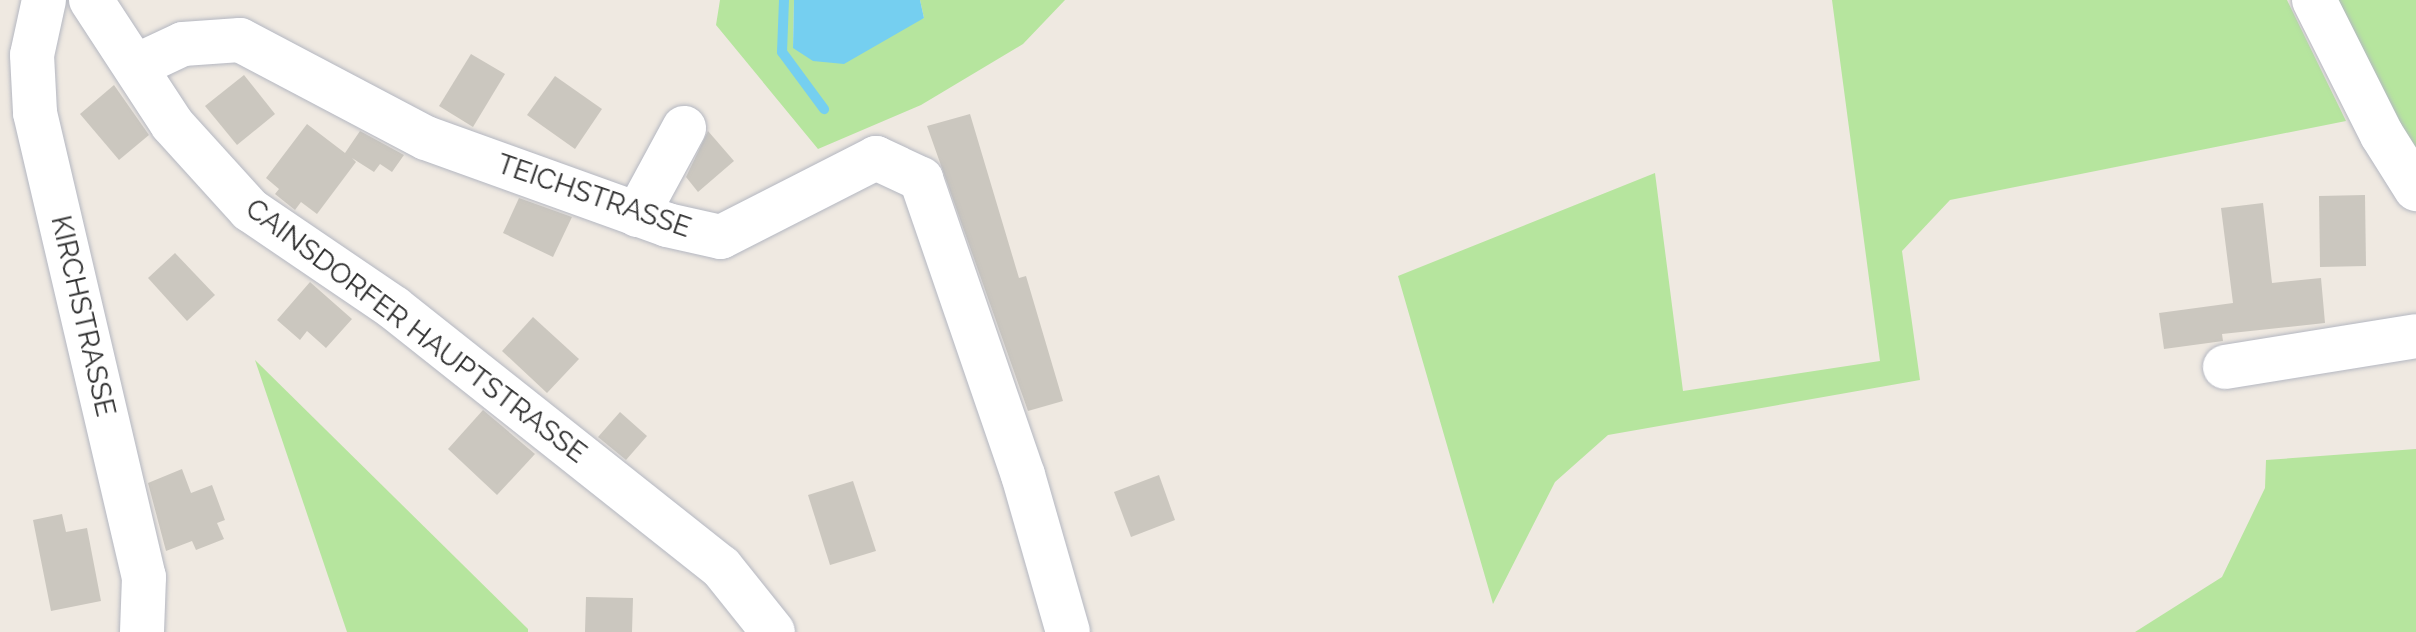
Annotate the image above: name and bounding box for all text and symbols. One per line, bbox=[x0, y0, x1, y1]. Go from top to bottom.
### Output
street label: TEICHSTRASSE bbox=[493, 147, 695, 245]
street label: CAINSDORFER HAUPTSTRASSE bbox=[239, 192, 593, 470]
street label: KIRCHSTRASSE bbox=[44, 212, 122, 420]

